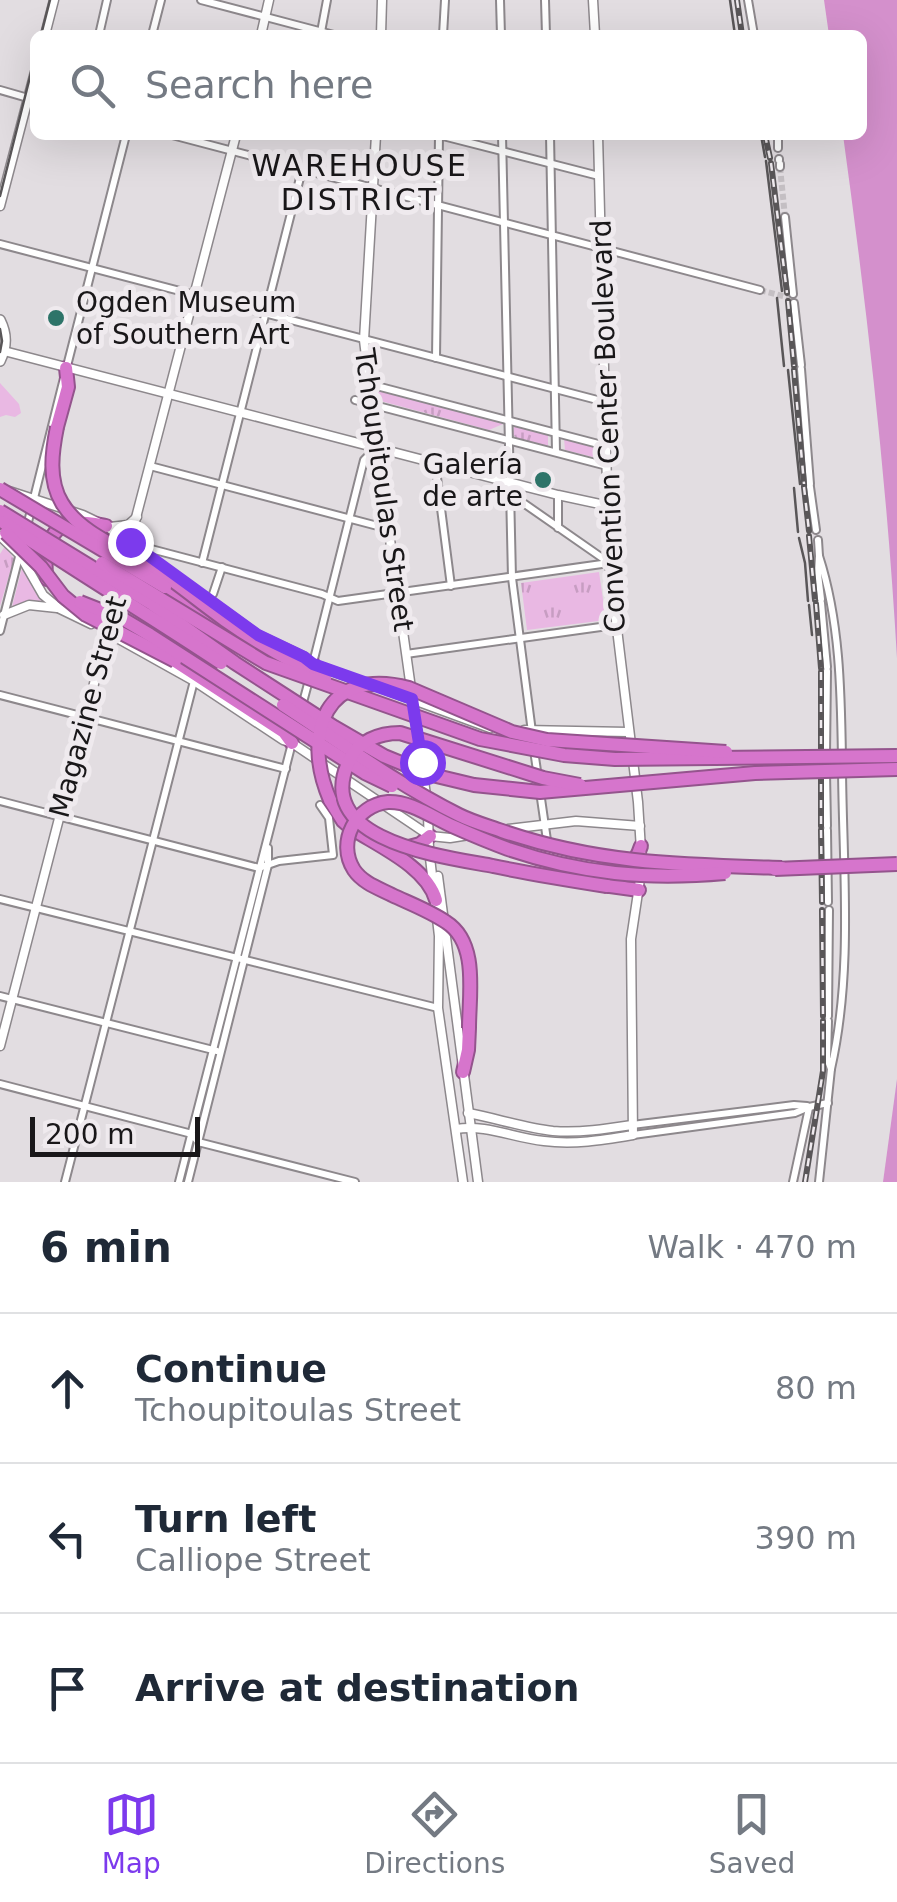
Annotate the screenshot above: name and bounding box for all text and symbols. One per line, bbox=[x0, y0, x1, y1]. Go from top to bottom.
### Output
search box bbox=[30, 30, 867, 140]
icon: search bbox=[65, 58, 120, 113]
text: Search here bbox=[145, 63, 373, 107]
district label: WAREHOUSE DISTRICT bbox=[252, 148, 468, 217]
street label: Convention Center Boulevard bbox=[584, 219, 632, 633]
place label: Ogden Museum of Southern Art bbox=[76, 286, 296, 351]
marker: Ogden Museum of Southern Art bbox=[45, 307, 67, 329]
street label: Tchoupitoulas Street bbox=[348, 345, 420, 634]
place label: Galería de arte bbox=[422, 448, 523, 513]
marker: Galería de arte bbox=[532, 469, 554, 491]
route end bbox=[108, 520, 154, 566]
street label: Magazine Street bbox=[43, 593, 133, 821]
route start bbox=[400, 740, 446, 786]
scale bar bbox=[30, 1112, 200, 1156]
text: 200 m bbox=[45, 1118, 135, 1151]
text: 6 min bbox=[40, 1223, 172, 1272]
text: Walk · 470 m bbox=[647, 1228, 857, 1266]
text: Continue bbox=[135, 1347, 327, 1391]
icon: ahead bbox=[40, 1361, 95, 1416]
text: 80 m bbox=[775, 1369, 857, 1407]
text: Tchoupitoulas Street bbox=[135, 1391, 461, 1429]
text: Turn left bbox=[135, 1497, 316, 1541]
icon: left bbox=[40, 1511, 95, 1566]
text: 390 m bbox=[755, 1519, 857, 1557]
text: Calliope Street bbox=[135, 1541, 371, 1579]
icon: arrive bbox=[40, 1661, 95, 1716]
text: Arrive at destination bbox=[135, 1666, 580, 1710]
tab: Map bbox=[102, 1787, 161, 1880]
tab: Directions bbox=[364, 1787, 505, 1880]
tab: Saved bbox=[709, 1787, 795, 1880]

